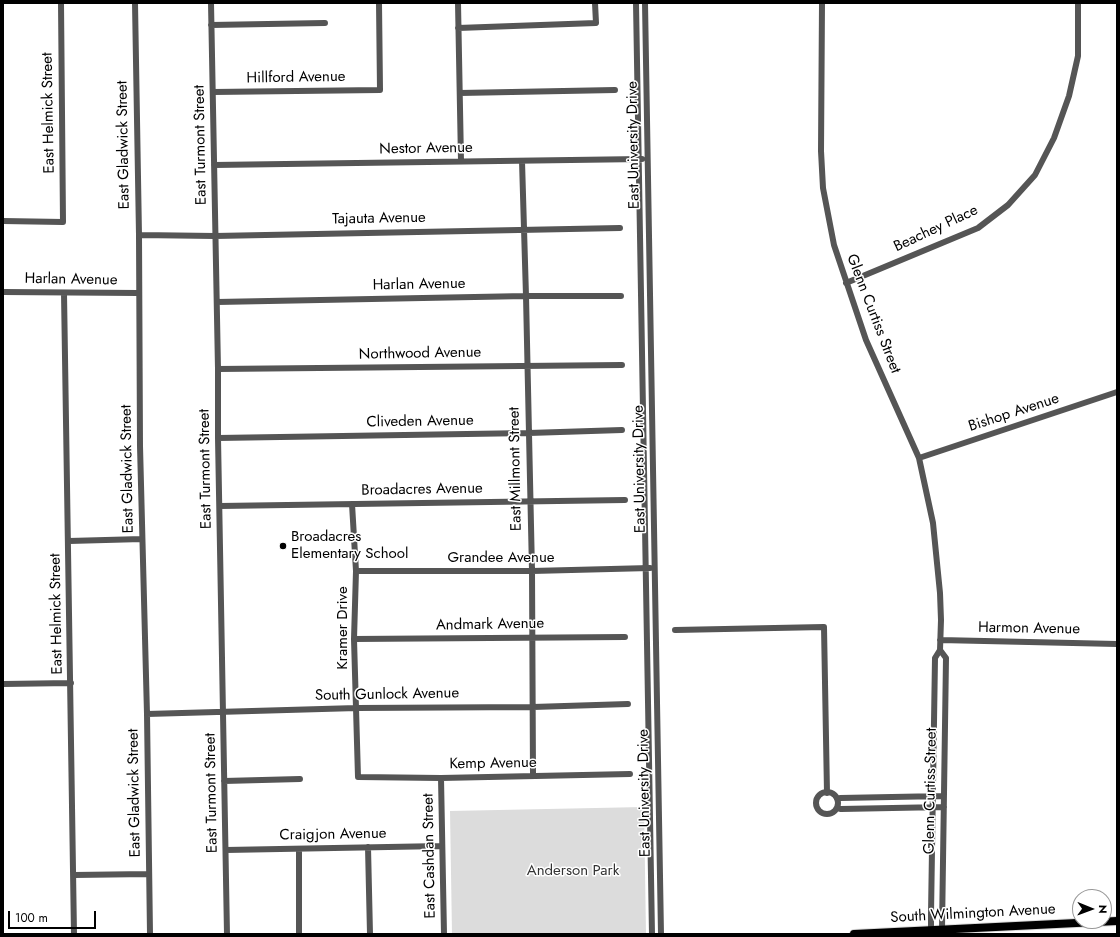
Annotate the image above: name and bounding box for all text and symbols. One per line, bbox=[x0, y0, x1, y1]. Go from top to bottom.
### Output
street label: East Helmick Street bbox=[39, 52, 59, 174]
street label: Hillford Avenue bbox=[246, 68, 346, 88]
street label: East Gladwick Street bbox=[114, 81, 134, 209]
street label: East University Drive bbox=[624, 81, 644, 209]
street label: East Turmont Street bbox=[191, 85, 211, 205]
street label: Nestor Avenue bbox=[379, 139, 473, 159]
street label: Beachey Place bbox=[891, 202, 981, 256]
street label: Tajauta Avenue bbox=[332, 209, 426, 229]
street label: Glenn Curtiss Street bbox=[842, 252, 904, 376]
street label: Harlan Avenue bbox=[24, 270, 118, 290]
street label: Harlan Avenue bbox=[372, 275, 466, 295]
street label: Northwood Avenue bbox=[359, 344, 481, 364]
street label: Bishop Avenue bbox=[966, 390, 1062, 436]
street label: East Gladwick Street bbox=[118, 405, 138, 533]
street label: East University Drive bbox=[630, 405, 650, 533]
street label: East Millmont Street bbox=[506, 407, 526, 531]
street label: East Turmont Street bbox=[196, 409, 216, 529]
street label: Cliveden Avenue bbox=[366, 412, 474, 432]
street label: Broadacres Avenue bbox=[361, 480, 483, 500]
place label: Broadacres Elementary School bbox=[291, 528, 408, 563]
marker: Broadacres Elementary School bbox=[278, 541, 288, 551]
street label: Grandee Avenue bbox=[447, 549, 555, 567]
street label: East Helmick Street bbox=[47, 553, 67, 675]
street label: Kramer Drive bbox=[334, 586, 352, 670]
street label: Andmark Avenue bbox=[436, 615, 544, 635]
street label: Harmon Avenue bbox=[978, 619, 1080, 639]
street label: South Gunlock Avenue bbox=[315, 685, 459, 705]
street label: Glenn Curtiss Street bbox=[921, 728, 941, 854]
street label: East Gladwick Street bbox=[125, 729, 145, 857]
street label: East University Drive bbox=[635, 729, 655, 857]
street label: East Turmont Street bbox=[202, 733, 222, 853]
street label: Kemp Avenue bbox=[449, 754, 537, 774]
street label: East Cashdan Street bbox=[420, 793, 440, 919]
street label: Craigjon Avenue bbox=[279, 825, 387, 845]
park label: Anderson Park bbox=[527, 862, 619, 880]
north arrow bbox=[1072, 889, 1112, 929]
street label: South Wilmington Avenue bbox=[890, 901, 1056, 927]
scale bar bbox=[10, 903, 98, 929]
text: N bbox=[1095, 905, 1111, 914]
text: 100 m bbox=[15, 909, 48, 927]

